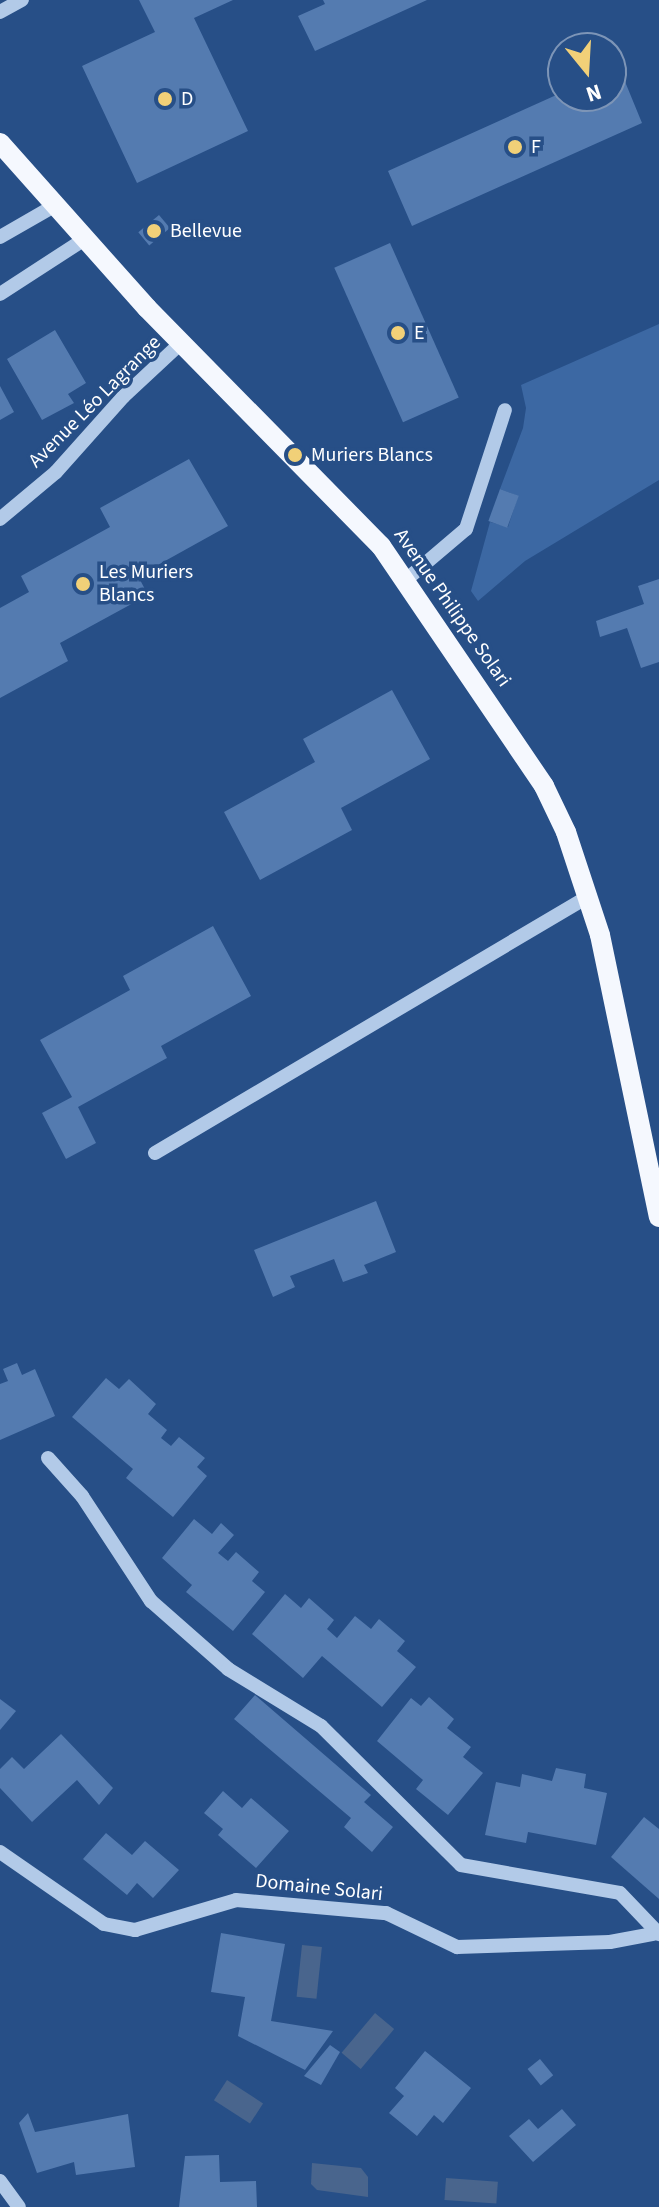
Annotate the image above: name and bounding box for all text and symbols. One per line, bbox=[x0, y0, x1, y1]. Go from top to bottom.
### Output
north arrow bbox=[547, 32, 627, 112]
text: N bbox=[582, 75, 606, 110]
place label: D bbox=[181, 87, 193, 111]
marker: D bbox=[156, 90, 174, 108]
place label: F bbox=[531, 135, 541, 159]
marker: F bbox=[506, 138, 524, 156]
place label: Bellevue bbox=[170, 219, 242, 243]
marker: Bellevue bbox=[145, 222, 163, 240]
place label: E bbox=[414, 321, 425, 345]
marker: E bbox=[389, 324, 407, 342]
street label: Avenue Léo Lagrange bbox=[24, 331, 166, 473]
place label: Muriers Blancs bbox=[311, 443, 433, 467]
marker: Muriers Blancs bbox=[286, 446, 304, 464]
street label: Avenue Philippe Solari bbox=[388, 524, 516, 692]
place label: Les Muriers Blancs bbox=[99, 560, 193, 607]
marker: Les Muriers Blancs bbox=[74, 575, 92, 593]
street label: Domaine Solari bbox=[254, 1869, 384, 1907]

